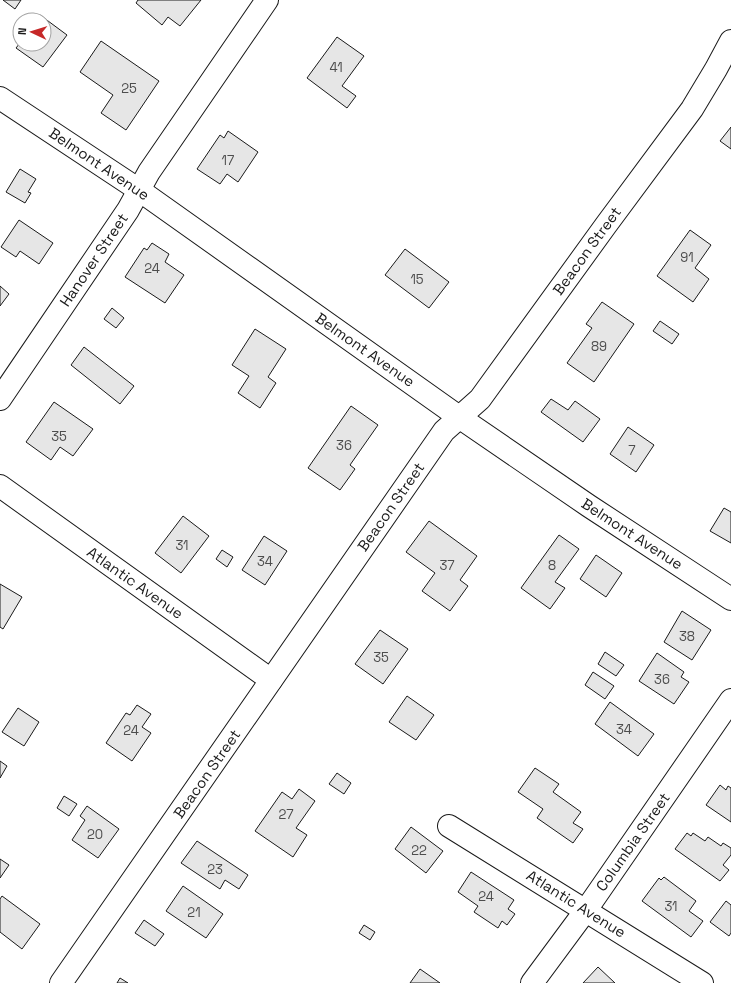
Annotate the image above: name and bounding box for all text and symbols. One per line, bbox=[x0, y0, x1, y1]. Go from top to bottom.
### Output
north arrow bbox=[12, 12, 52, 52]
text: N bbox=[15, 27, 29, 35]
house number: 41 bbox=[329, 59, 343, 76]
house number: 25 bbox=[121, 80, 137, 97]
street label: Belmont Avenue bbox=[45, 123, 153, 204]
house number: 17 bbox=[222, 152, 234, 169]
street label: Beacon Street bbox=[548, 203, 625, 298]
street label: Hanover Street bbox=[55, 209, 132, 310]
house number: 91 bbox=[680, 249, 694, 266]
house number: 24 bbox=[144, 260, 160, 277]
house number: 15 bbox=[410, 271, 424, 288]
street label: Belmont Avenue bbox=[312, 308, 419, 391]
house number: 89 bbox=[591, 338, 607, 355]
house number: 35 bbox=[51, 428, 67, 445]
house number: 36 bbox=[336, 437, 352, 454]
house number: 7 bbox=[628, 442, 636, 459]
street label: Beacon Street bbox=[353, 458, 428, 555]
street label: Belmont Avenue bbox=[578, 494, 687, 574]
house number: 31 bbox=[175, 537, 189, 554]
street label: Atlantic Avenue bbox=[83, 542, 187, 623]
house number: 34 bbox=[257, 553, 273, 570]
house number: 37 bbox=[439, 557, 455, 574]
house number: 8 bbox=[548, 557, 556, 574]
house number: 38 bbox=[679, 628, 695, 645]
house number: 35 bbox=[373, 649, 389, 666]
house number: 36 bbox=[654, 671, 670, 688]
house number: 34 bbox=[616, 721, 632, 738]
house number: 24 bbox=[123, 722, 139, 739]
street label: Beacon Street bbox=[169, 725, 244, 822]
street label: Columbia Street bbox=[591, 789, 674, 895]
house number: 27 bbox=[278, 806, 294, 823]
house number: 20 bbox=[87, 826, 103, 843]
house number: 22 bbox=[411, 842, 427, 859]
house number: 23 bbox=[207, 861, 223, 878]
street label: Atlantic Avenue bbox=[523, 865, 630, 942]
house number: 24 bbox=[478, 888, 494, 905]
house number: 31 bbox=[664, 898, 678, 915]
house number: 21 bbox=[187, 904, 201, 921]

